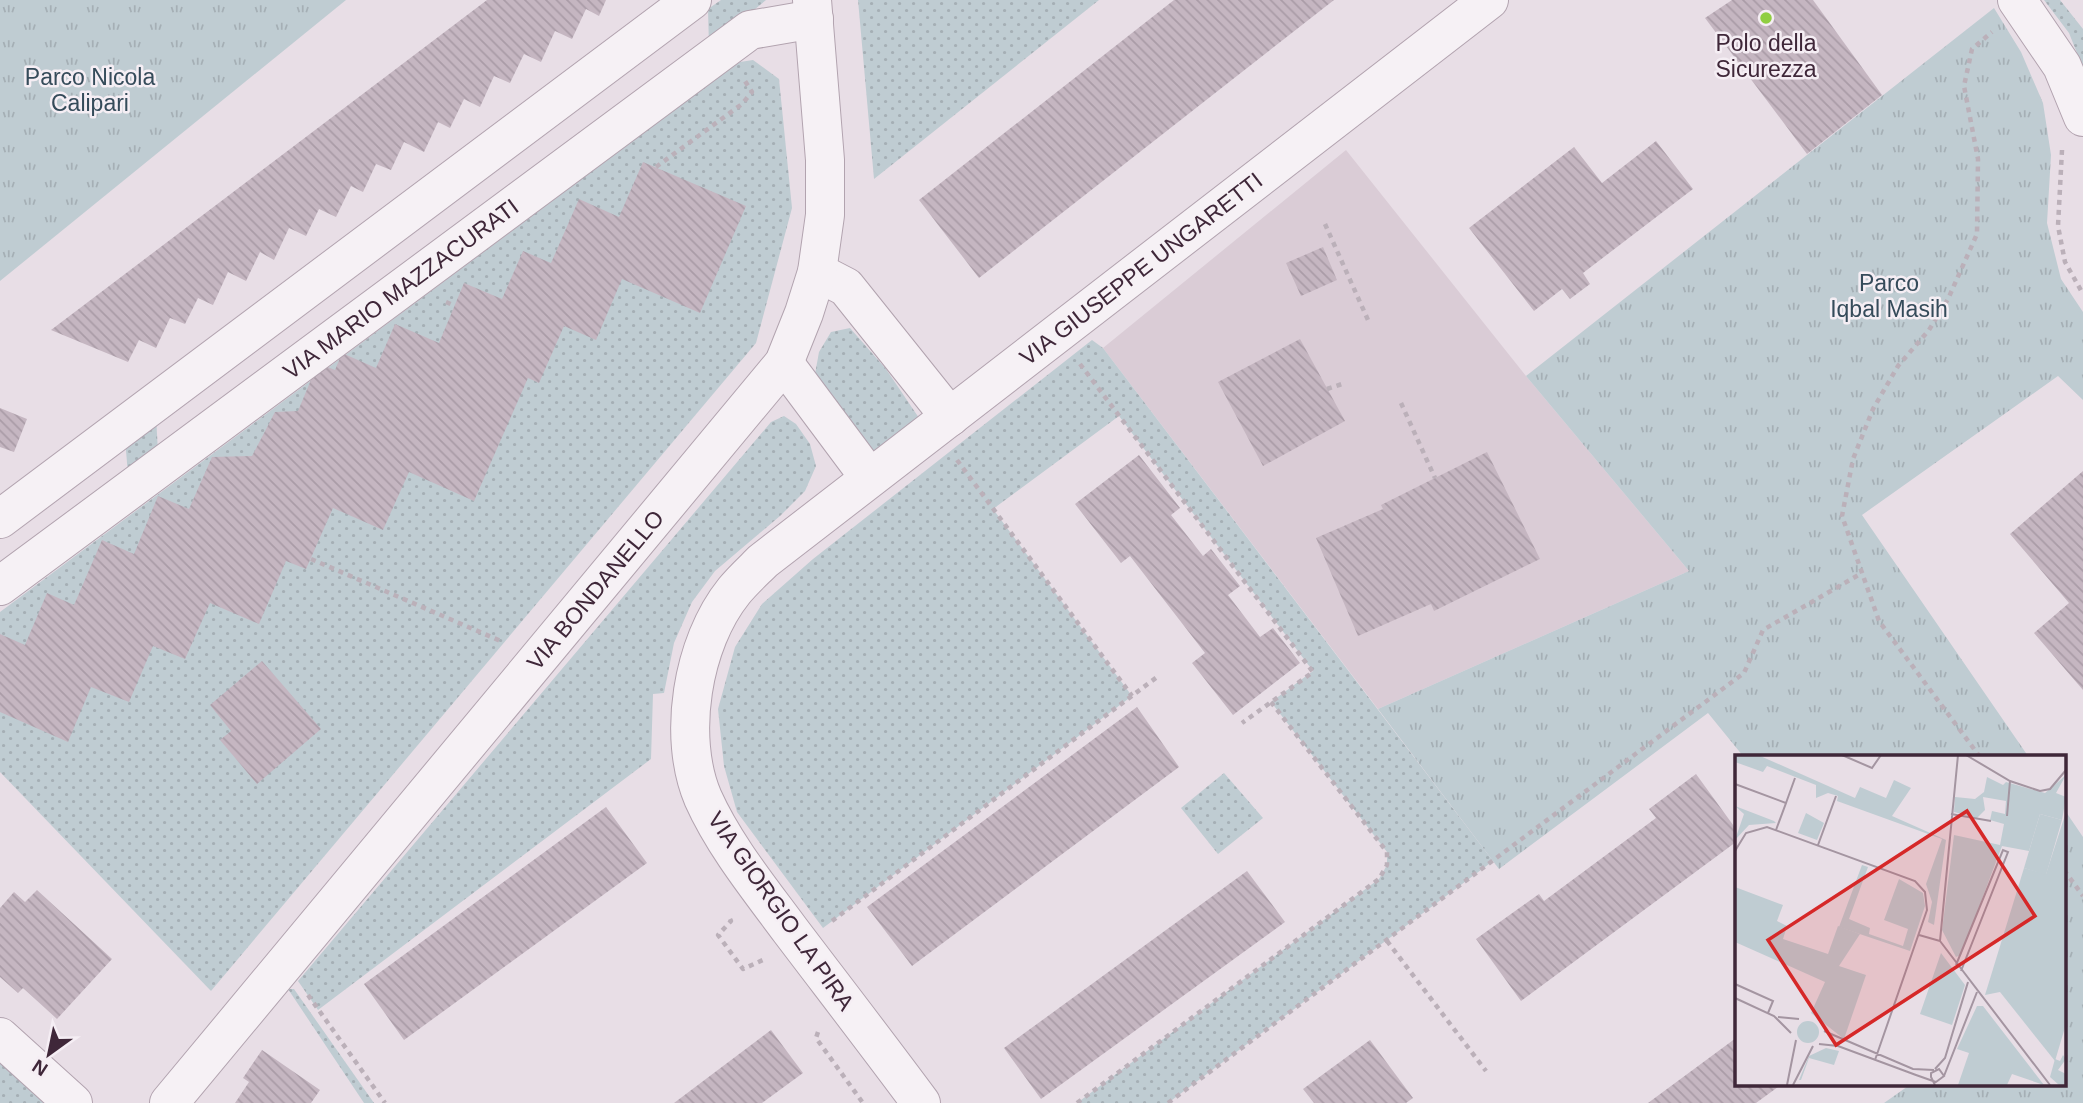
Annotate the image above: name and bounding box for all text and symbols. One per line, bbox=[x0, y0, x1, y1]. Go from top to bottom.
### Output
marker: Polo della Sicurezza bbox=[1758, 10, 1774, 26]
place label: Polo della Sicurezza bbox=[1715, 30, 1817, 82]
park label: Parco Nicola Calipari bbox=[25, 64, 155, 116]
street label: VIA GIUSEPPE UNGARETTI bbox=[1015, 167, 1267, 371]
street label: VIA MARIO MAZZACURATI bbox=[278, 193, 523, 384]
park label: Parco Iqbal Masih bbox=[1830, 270, 1948, 322]
street label: VIA BONDANELLO bbox=[522, 505, 669, 675]
inset map bbox=[1735, 755, 2066, 1086]
street label: VIA GIORGIO LA PIRA bbox=[703, 807, 860, 1016]
north arrow bbox=[14, 1019, 84, 1089]
text: N bbox=[29, 1055, 51, 1080]

